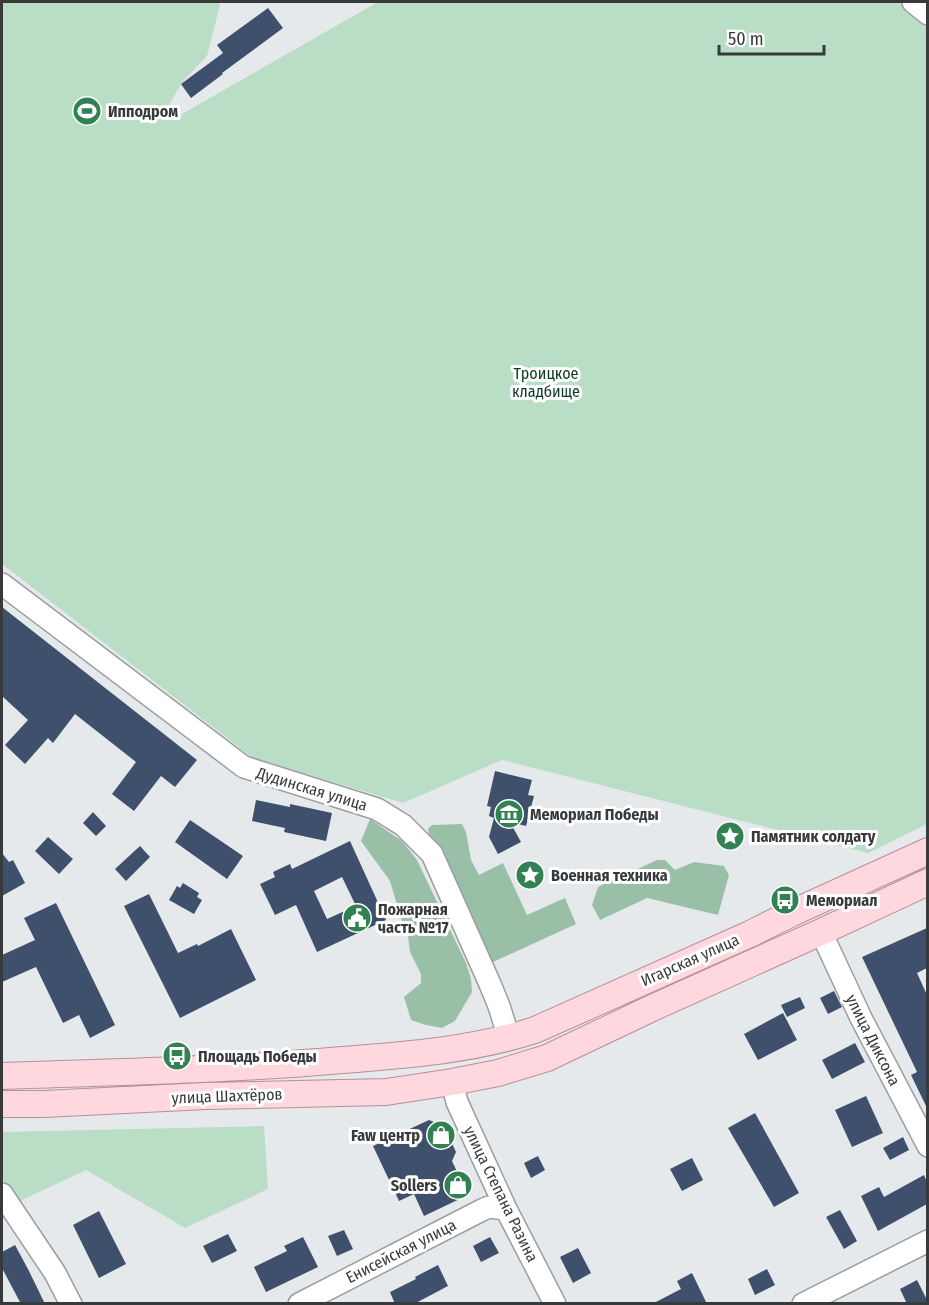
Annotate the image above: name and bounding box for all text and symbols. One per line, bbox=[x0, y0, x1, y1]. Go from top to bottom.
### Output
scale bar bbox=[719, 18, 824, 56]
text: 50 m bbox=[728, 28, 764, 50]
sports icon: Ипподром bbox=[71, 95, 103, 127]
place label: Ипподром bbox=[108, 102, 178, 121]
park label: Троицкое кладбище bbox=[512, 364, 580, 401]
street label: Дудинская улица bbox=[253, 763, 370, 815]
museum icon: Мемориал Победы bbox=[493, 798, 525, 830]
place label: Мемориал Победы bbox=[530, 805, 659, 824]
place icon: Памятник солдату bbox=[714, 820, 746, 852]
place label: Памятник солдату bbox=[751, 827, 876, 846]
place icon: Военная техника bbox=[514, 859, 546, 891]
place label: Военная техника bbox=[551, 866, 668, 885]
bus stop icon: Мемориал bbox=[769, 884, 801, 916]
place label: Мемориал bbox=[806, 891, 877, 910]
place label: Пожарная часть №17 bbox=[378, 900, 449, 937]
public building icon: Пожарная часть №17 bbox=[341, 902, 373, 934]
street label: Игарская улица bbox=[638, 930, 742, 990]
street label: улица Диксона bbox=[842, 991, 904, 1089]
bus stop icon: Площадь Победы bbox=[161, 1040, 193, 1072]
place label: Площадь Победы bbox=[198, 1047, 317, 1066]
street label: улица Шахтёров bbox=[171, 1085, 283, 1107]
shop icon: Faw центр bbox=[425, 1119, 457, 1151]
street label: улица Степана Разина bbox=[460, 1123, 542, 1265]
place label: Faw центр bbox=[351, 1126, 420, 1145]
shop icon: Sollers bbox=[442, 1169, 474, 1201]
place label: Sollers bbox=[391, 1176, 437, 1195]
street label: Енисейская улица bbox=[343, 1215, 459, 1287]

